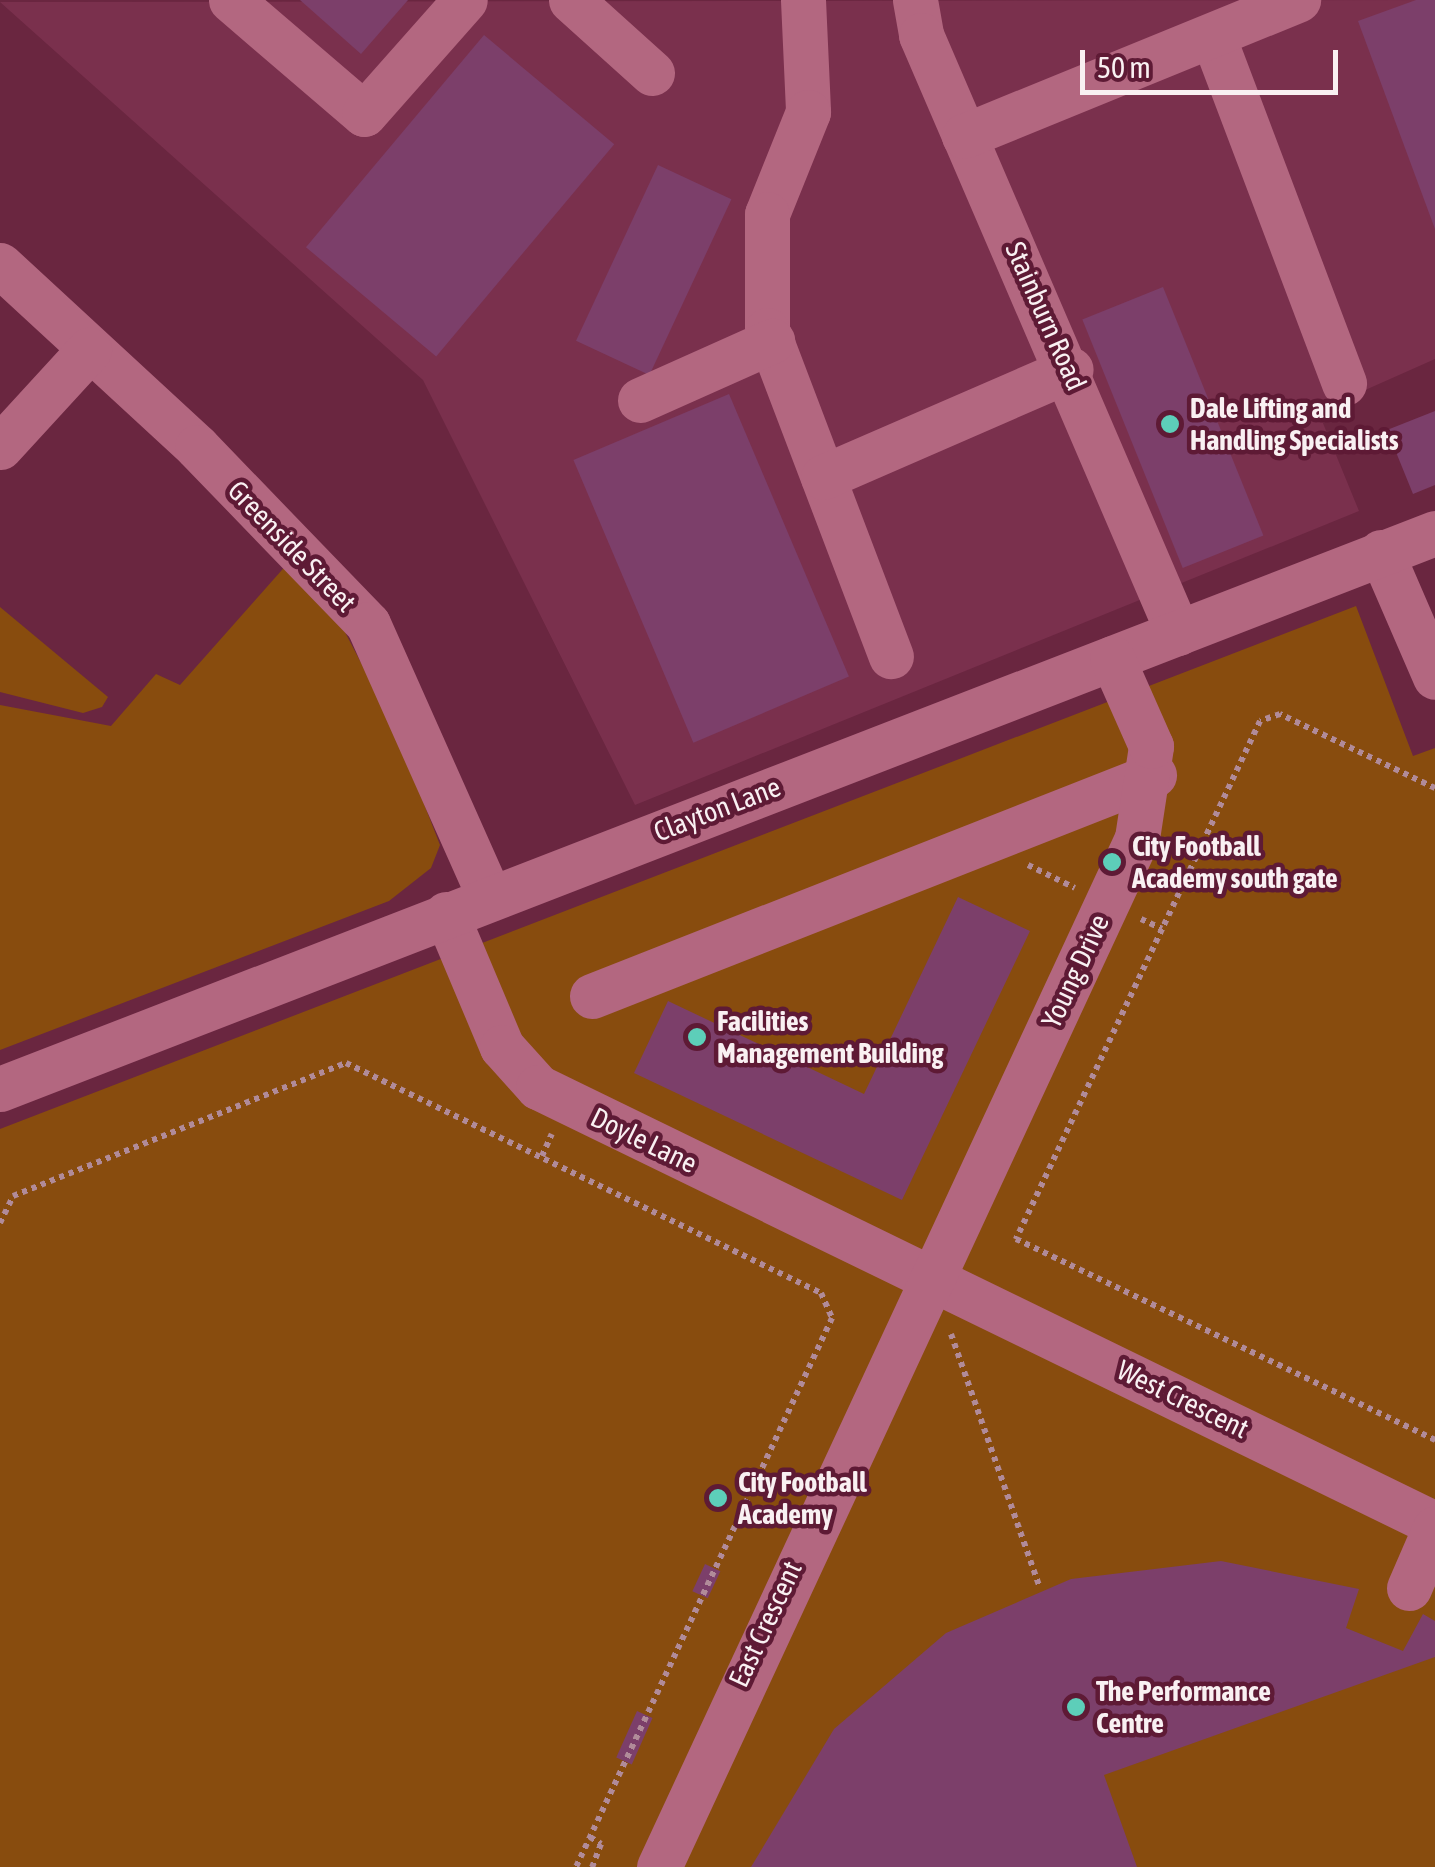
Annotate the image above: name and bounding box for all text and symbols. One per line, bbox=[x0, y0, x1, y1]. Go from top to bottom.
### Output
scale bar bbox=[1085, 30, 1342, 92]
text: 50 m bbox=[1097, 50, 1151, 84]
street label: Stainburn Road bbox=[998, 237, 1094, 395]
place label: Dale Lifting and Handling Specialists bbox=[1190, 391, 1399, 457]
marker: Dale Lifting and Handling Specialists bbox=[1159, 413, 1181, 435]
street label: Greenside Street bbox=[221, 473, 363, 619]
street label: Clayton Lane bbox=[649, 769, 785, 849]
place label: City Football Academy south gate bbox=[1132, 829, 1338, 895]
marker: City Football Academy south gate bbox=[1101, 851, 1123, 873]
street label: Young Drive bbox=[1034, 909, 1116, 1033]
place label: Facilities Management Building bbox=[717, 1004, 944, 1070]
marker: Facilities Management Building bbox=[686, 1026, 708, 1048]
street label: Doyle Lane bbox=[585, 1100, 703, 1180]
street label: West Crescent bbox=[1112, 1353, 1254, 1445]
place label: City Football Academy bbox=[738, 1465, 867, 1531]
marker: City Football Academy bbox=[707, 1487, 729, 1509]
street label: East Crescent bbox=[721, 1556, 809, 1692]
place label: The Performance Centre bbox=[1096, 1674, 1271, 1740]
marker: The Performance Centre bbox=[1065, 1696, 1087, 1718]

